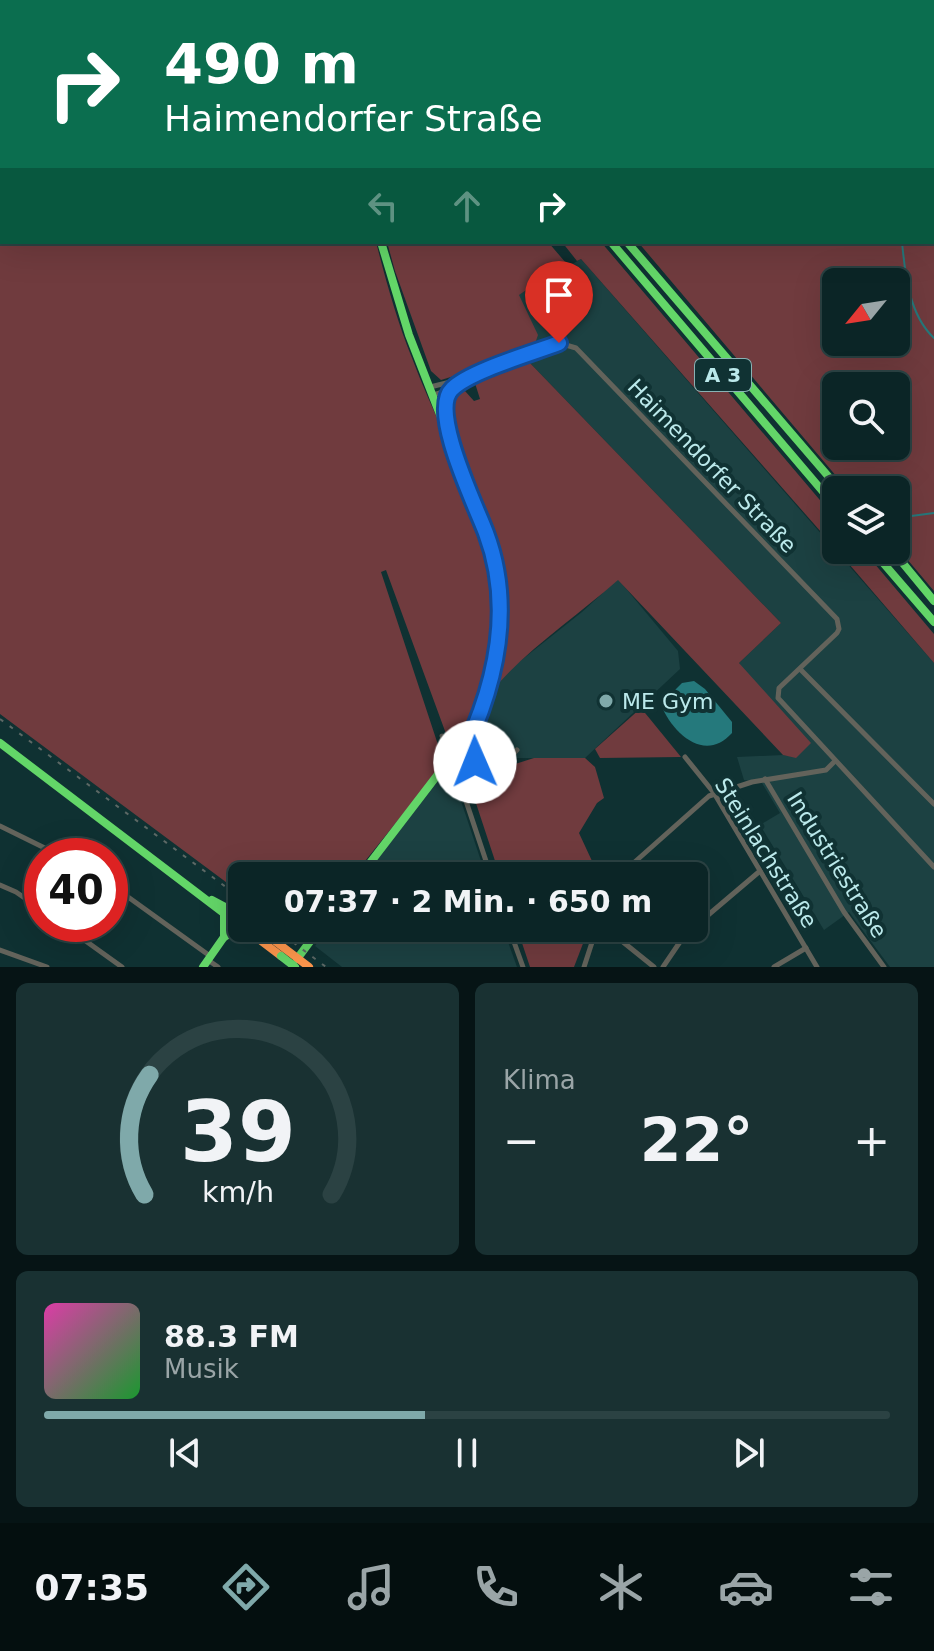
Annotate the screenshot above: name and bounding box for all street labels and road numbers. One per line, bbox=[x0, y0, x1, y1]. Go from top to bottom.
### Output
road number: A 3 bbox=[695, 359, 751, 391]
street label: Haimendorfer Straße bbox=[623, 374, 801, 558]
street label: Steinlachstraße bbox=[710, 774, 822, 932]
street label: Industriestraße bbox=[782, 788, 892, 942]

